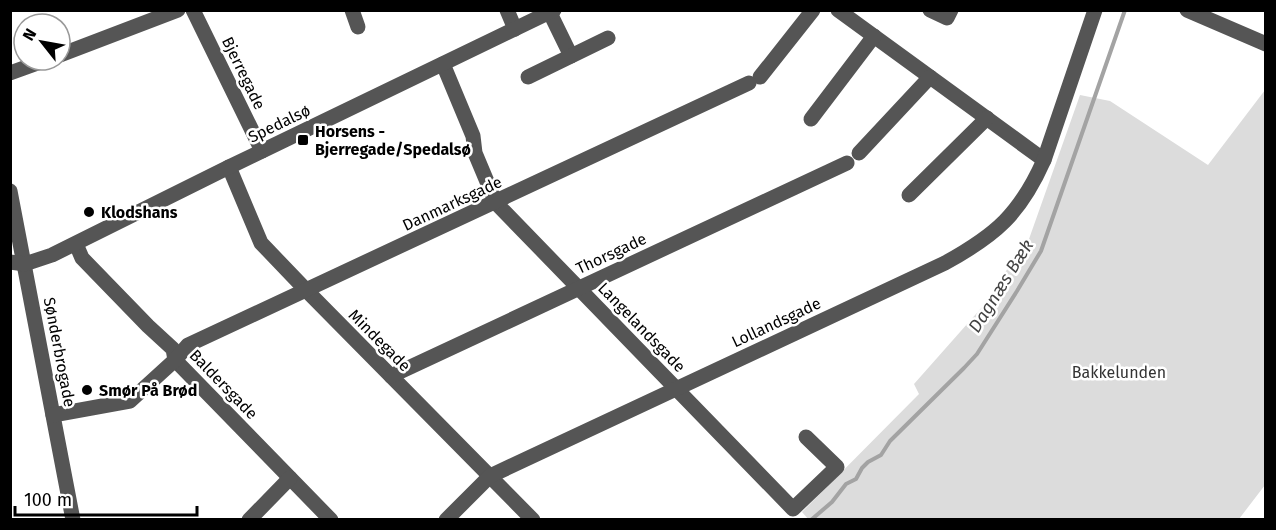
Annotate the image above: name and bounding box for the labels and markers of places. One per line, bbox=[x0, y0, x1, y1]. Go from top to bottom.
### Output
place label: Horsens - Bjerregade/Spedalsø bbox=[315, 122, 471, 159]
marker: Horsens - Bjerregade/Spedalsø bbox=[296, 133, 310, 147]
place label: Klodshans bbox=[101, 203, 178, 222]
marker: Klodshans bbox=[82, 205, 96, 219]
place label: Smør På Brød bbox=[99, 381, 197, 400]
marker: Smør På Brød bbox=[80, 383, 94, 397]

